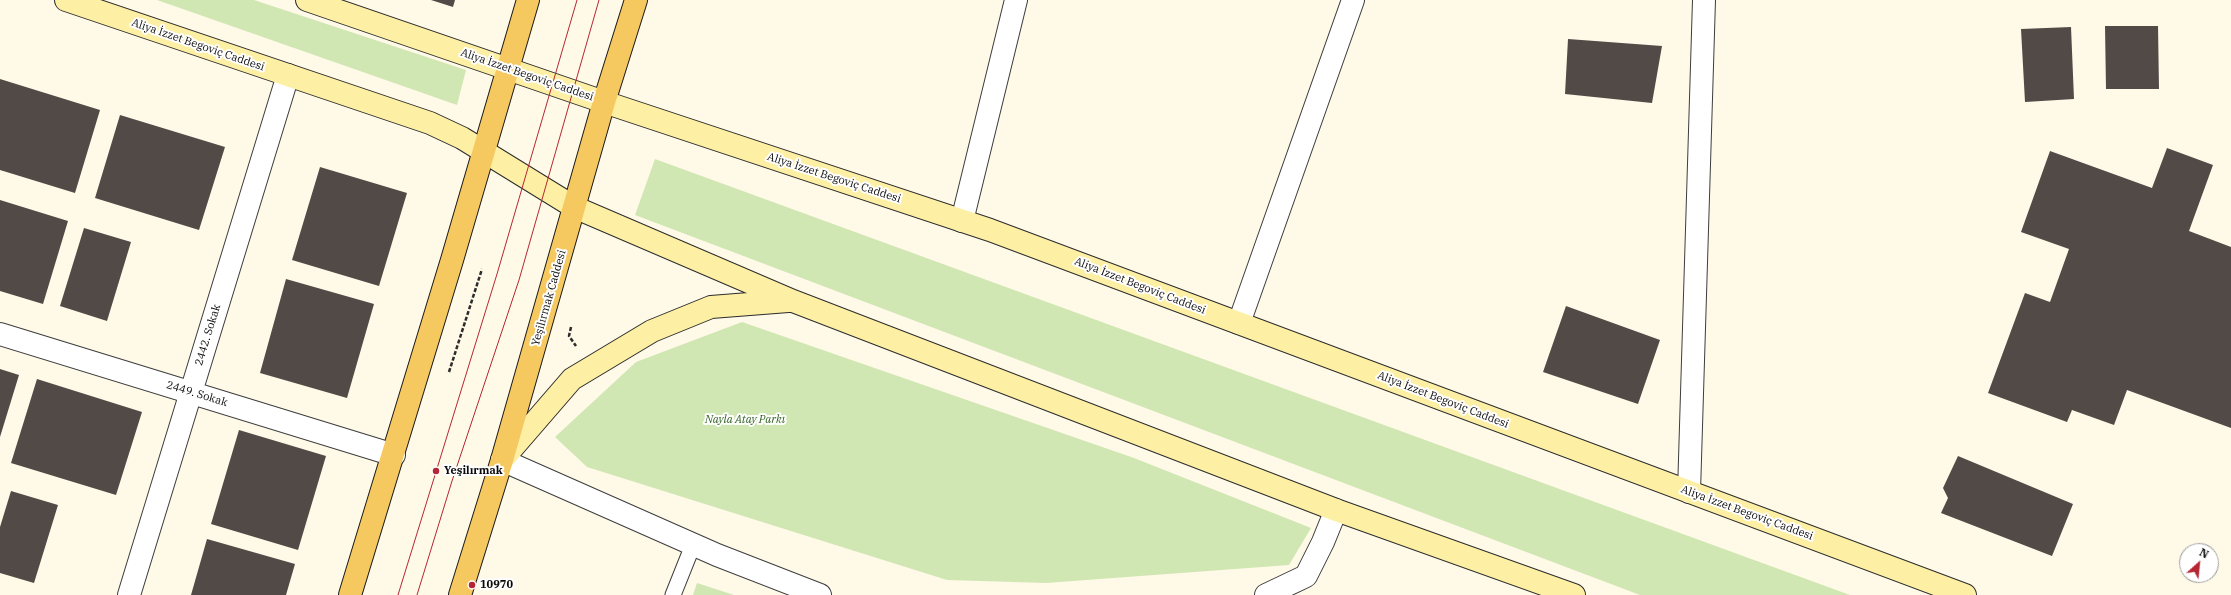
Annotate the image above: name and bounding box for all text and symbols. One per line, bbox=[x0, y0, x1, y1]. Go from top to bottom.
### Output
street label: Aliya İzzet Begoviç Caddesi bbox=[130, 16, 266, 74]
street label: Aliya İzzet Begoviç Caddesi bbox=[459, 46, 595, 104]
street label: Aliya İzzet Begoviç Caddesi bbox=[766, 150, 902, 206]
street label: Yeşilırmak Caddesi bbox=[529, 249, 569, 347]
street label: Aliya İzzet Begoviç Caddesi bbox=[1072, 255, 1208, 317]
street label: 2442. Sokak bbox=[192, 303, 224, 367]
street label: Aliya İzzet Begoviç Caddesi bbox=[1375, 369, 1511, 431]
street label: 2449. Sokak bbox=[165, 378, 229, 410]
park label: Nayla Atay Parkı bbox=[705, 413, 785, 427]
place label: Yeşilırmak bbox=[444, 464, 503, 478]
marker: Yeşilırmak bbox=[431, 466, 441, 476]
street label: Aliya İzzet Begoviç Caddesi bbox=[1679, 483, 1815, 543]
north arrow bbox=[2179, 543, 2219, 583]
text: N bbox=[2197, 545, 2211, 561]
place label: 10970 bbox=[480, 578, 513, 592]
marker: 10970 bbox=[467, 580, 477, 590]

